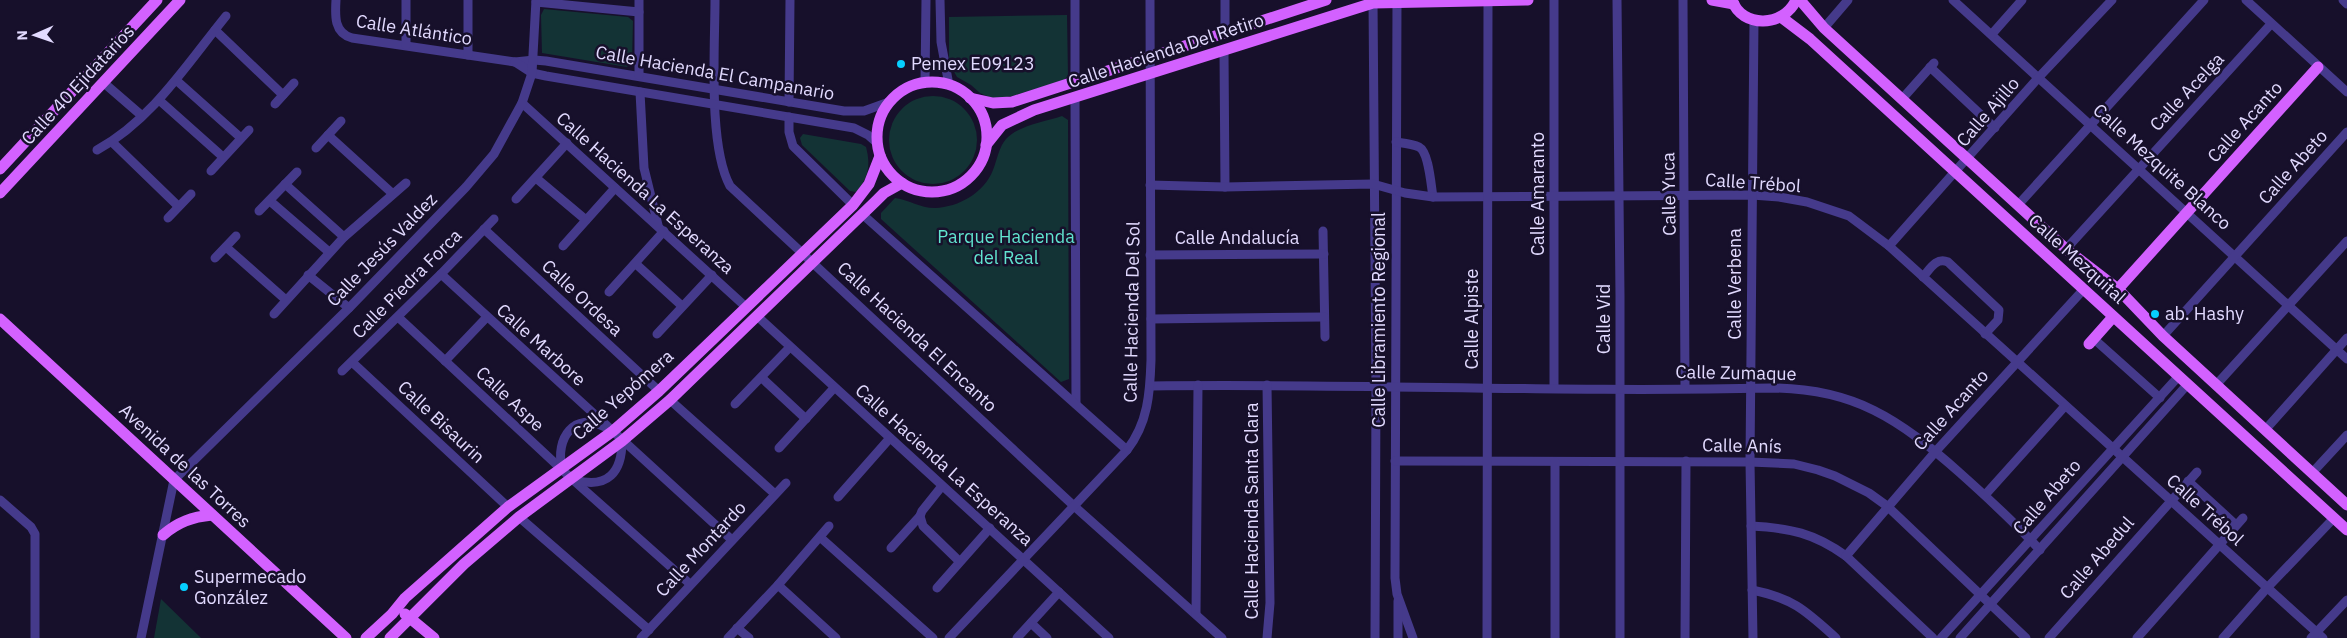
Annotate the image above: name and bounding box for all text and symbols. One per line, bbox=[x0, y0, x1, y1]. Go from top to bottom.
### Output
street label: Calle Hacienda Del Retiro bbox=[1065, 8, 1267, 93]
street label: Calle Atlántico bbox=[355, 9, 474, 50]
north arrow bbox=[10, 10, 60, 60]
street label: Calle 40 Ejidatarios bbox=[16, 20, 139, 150]
text: N bbox=[13, 30, 31, 41]
street label: Calle Hacienda El Campanario bbox=[594, 40, 836, 105]
street label: Calle Acelga bbox=[2144, 47, 2229, 136]
place label: Pemex E09123 bbox=[911, 52, 1035, 75]
marker: Pemex E09123 bbox=[895, 58, 907, 70]
street label: Calle Ajillo bbox=[1951, 72, 2024, 151]
street label: Calle Acanto bbox=[2202, 76, 2287, 167]
street label: Calle Mezquite Blanco bbox=[2088, 98, 2236, 235]
street label: Calle Hacienda La Esperanza bbox=[552, 107, 739, 279]
street label: Calle Abeto bbox=[2253, 124, 2332, 209]
street label: Calle Amaranto bbox=[1526, 132, 1549, 256]
street label: Calle Yuca bbox=[1656, 152, 1681, 236]
street label: Calle Trébol bbox=[1704, 168, 1802, 197]
street label: Calle Jesús Valdez bbox=[322, 188, 442, 311]
street label: Calle Mezquital bbox=[2024, 209, 2131, 308]
street label: Calle Libramiento Regional bbox=[1367, 212, 1390, 428]
street label: Calle Hacienda Del Sol bbox=[1118, 221, 1145, 403]
street label: Calle Piedra Forca bbox=[347, 224, 467, 343]
park label: Parque Hacienda del Real bbox=[937, 225, 1075, 269]
street label: Calle Andalucía bbox=[1175, 226, 1300, 249]
street label: Calle Verbena bbox=[1723, 228, 1746, 340]
street label: Calle Ordesa bbox=[537, 254, 628, 341]
street label: Calle Hacienda El Encanto bbox=[833, 256, 1002, 417]
street label: Calle Alpiste bbox=[1460, 269, 1483, 369]
street label: Calle Vid bbox=[1592, 284, 1615, 354]
street label: Calle Marbore bbox=[492, 298, 591, 391]
place label: ab. Hashy bbox=[2165, 302, 2244, 325]
marker: ab. Hashy bbox=[2149, 308, 2161, 320]
street label: Calle Yepómera bbox=[567, 344, 678, 445]
street label: Calle Zumaque bbox=[1675, 360, 1797, 385]
street label: Calle Aspe bbox=[471, 361, 549, 436]
street label: Calle Acanto bbox=[1908, 364, 1993, 455]
street label: Calle Bisaurin bbox=[393, 375, 490, 468]
street label: Calle Hacienda La Esperanza bbox=[851, 379, 1038, 551]
street label: Avenida de las Torres bbox=[115, 399, 256, 533]
street label: Calle Hacienda Santa Clara bbox=[1240, 402, 1263, 620]
street label: Calle Anís bbox=[1702, 433, 1782, 458]
street label: Calle Abeto bbox=[2007, 454, 2086, 539]
street label: Calle Trébol bbox=[2162, 469, 2249, 550]
street label: Calle Montardo bbox=[650, 496, 751, 601]
street label: Calle Abedul bbox=[2054, 512, 2139, 604]
place label: Supermecado González bbox=[194, 565, 306, 609]
marker: Supermecado González bbox=[178, 581, 190, 593]

